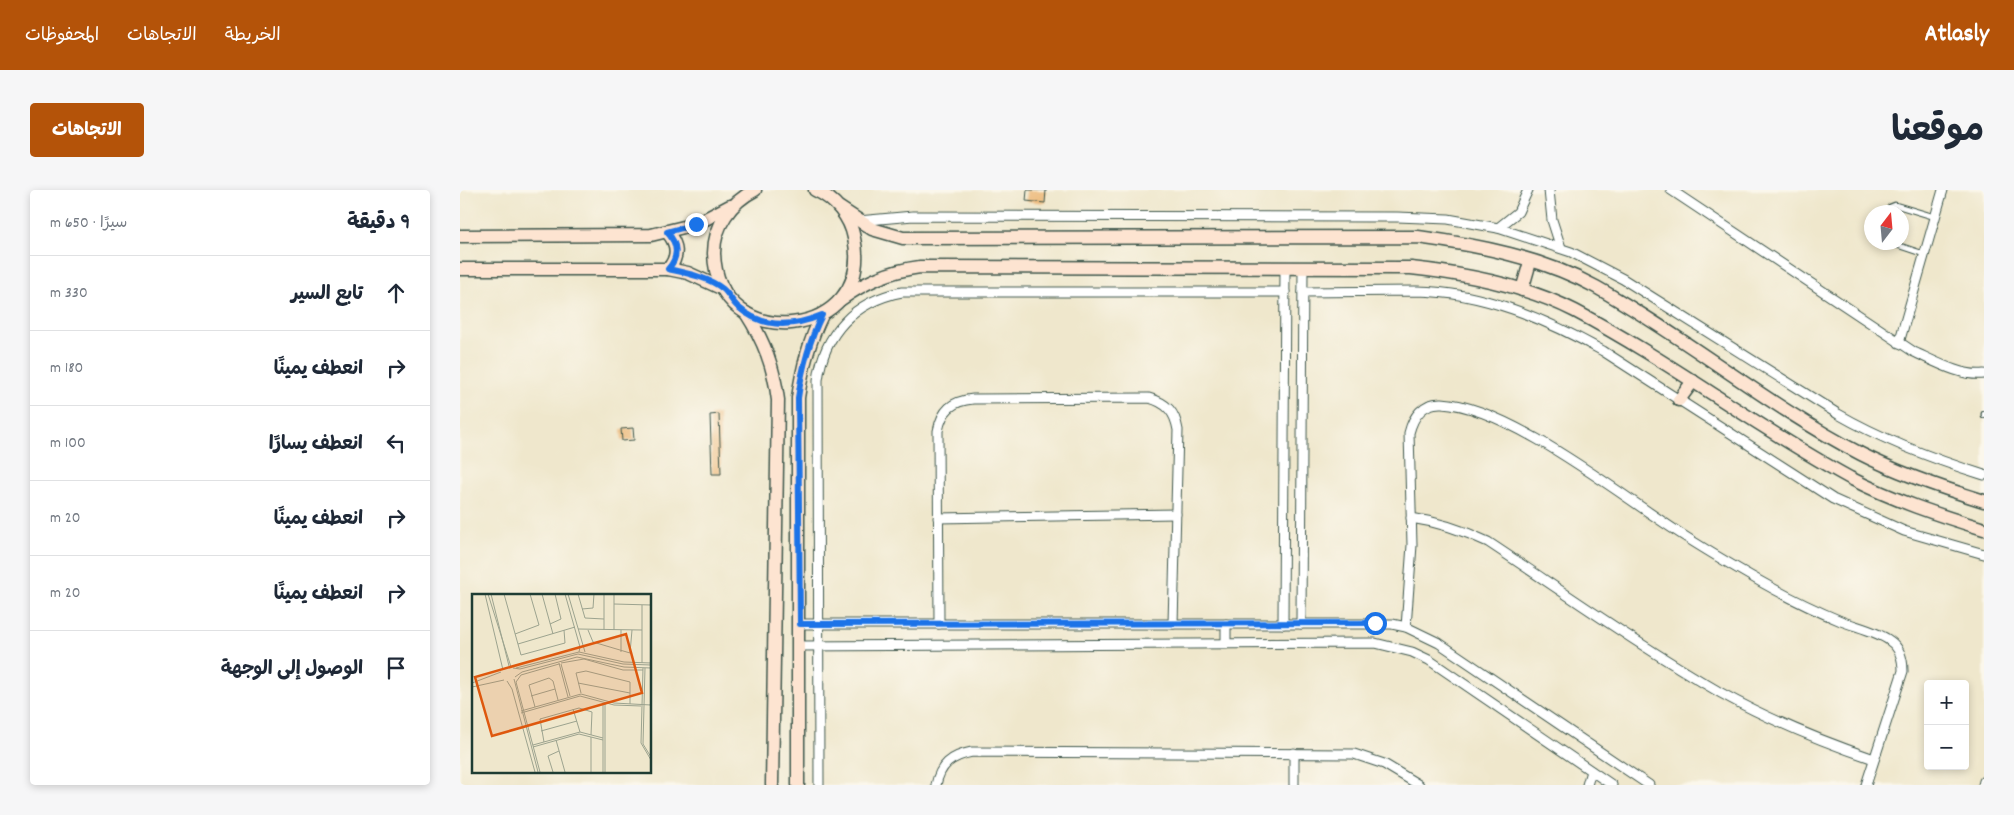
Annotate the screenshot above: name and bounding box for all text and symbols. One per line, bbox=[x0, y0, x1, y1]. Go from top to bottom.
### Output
text: Atlasly bbox=[1925, 18, 1989, 52]
text: المحفوظات bbox=[25, 24, 99, 49]
text: الاتجاهات bbox=[127, 24, 197, 49]
text: الخريطة bbox=[225, 24, 281, 49]
button: الاتجاهات bbox=[30, 103, 144, 157]
text: موقعنا bbox=[1891, 108, 1984, 158]
north arrow bbox=[1864, 205, 1909, 250]
text: 9 دقيقة bbox=[347, 209, 410, 239]
text: سيرًا · 650 m bbox=[50, 212, 127, 235]
route end bbox=[685, 213, 708, 236]
icon: ahead bbox=[382, 279, 410, 307]
text: 330 m bbox=[50, 282, 88, 305]
text: تابع السير bbox=[291, 282, 363, 309]
icon: right bbox=[382, 354, 410, 382]
text: 180 m bbox=[50, 357, 83, 380]
text: انعطف يمينًا bbox=[274, 357, 363, 384]
icon: left bbox=[382, 429, 410, 457]
text: 100 m bbox=[50, 432, 86, 455]
text: انعطف يسارًا bbox=[269, 432, 363, 459]
icon: right bbox=[382, 504, 410, 532]
text: 20 m bbox=[50, 507, 80, 530]
text: انعطف يمينًا bbox=[274, 507, 363, 534]
icon: right bbox=[382, 579, 410, 607]
text: 20 m bbox=[50, 582, 80, 605]
text: انعطف يمينًا bbox=[274, 582, 363, 609]
inset map bbox=[472, 594, 651, 772]
route start bbox=[1364, 612, 1387, 635]
icon: arrive bbox=[382, 654, 410, 682]
text: الوصول إلى الوجهة bbox=[221, 657, 363, 684]
map controls bbox=[1924, 680, 1969, 770]
button: + bbox=[1924, 680, 1969, 725]
button: − bbox=[1924, 725, 1969, 770]

